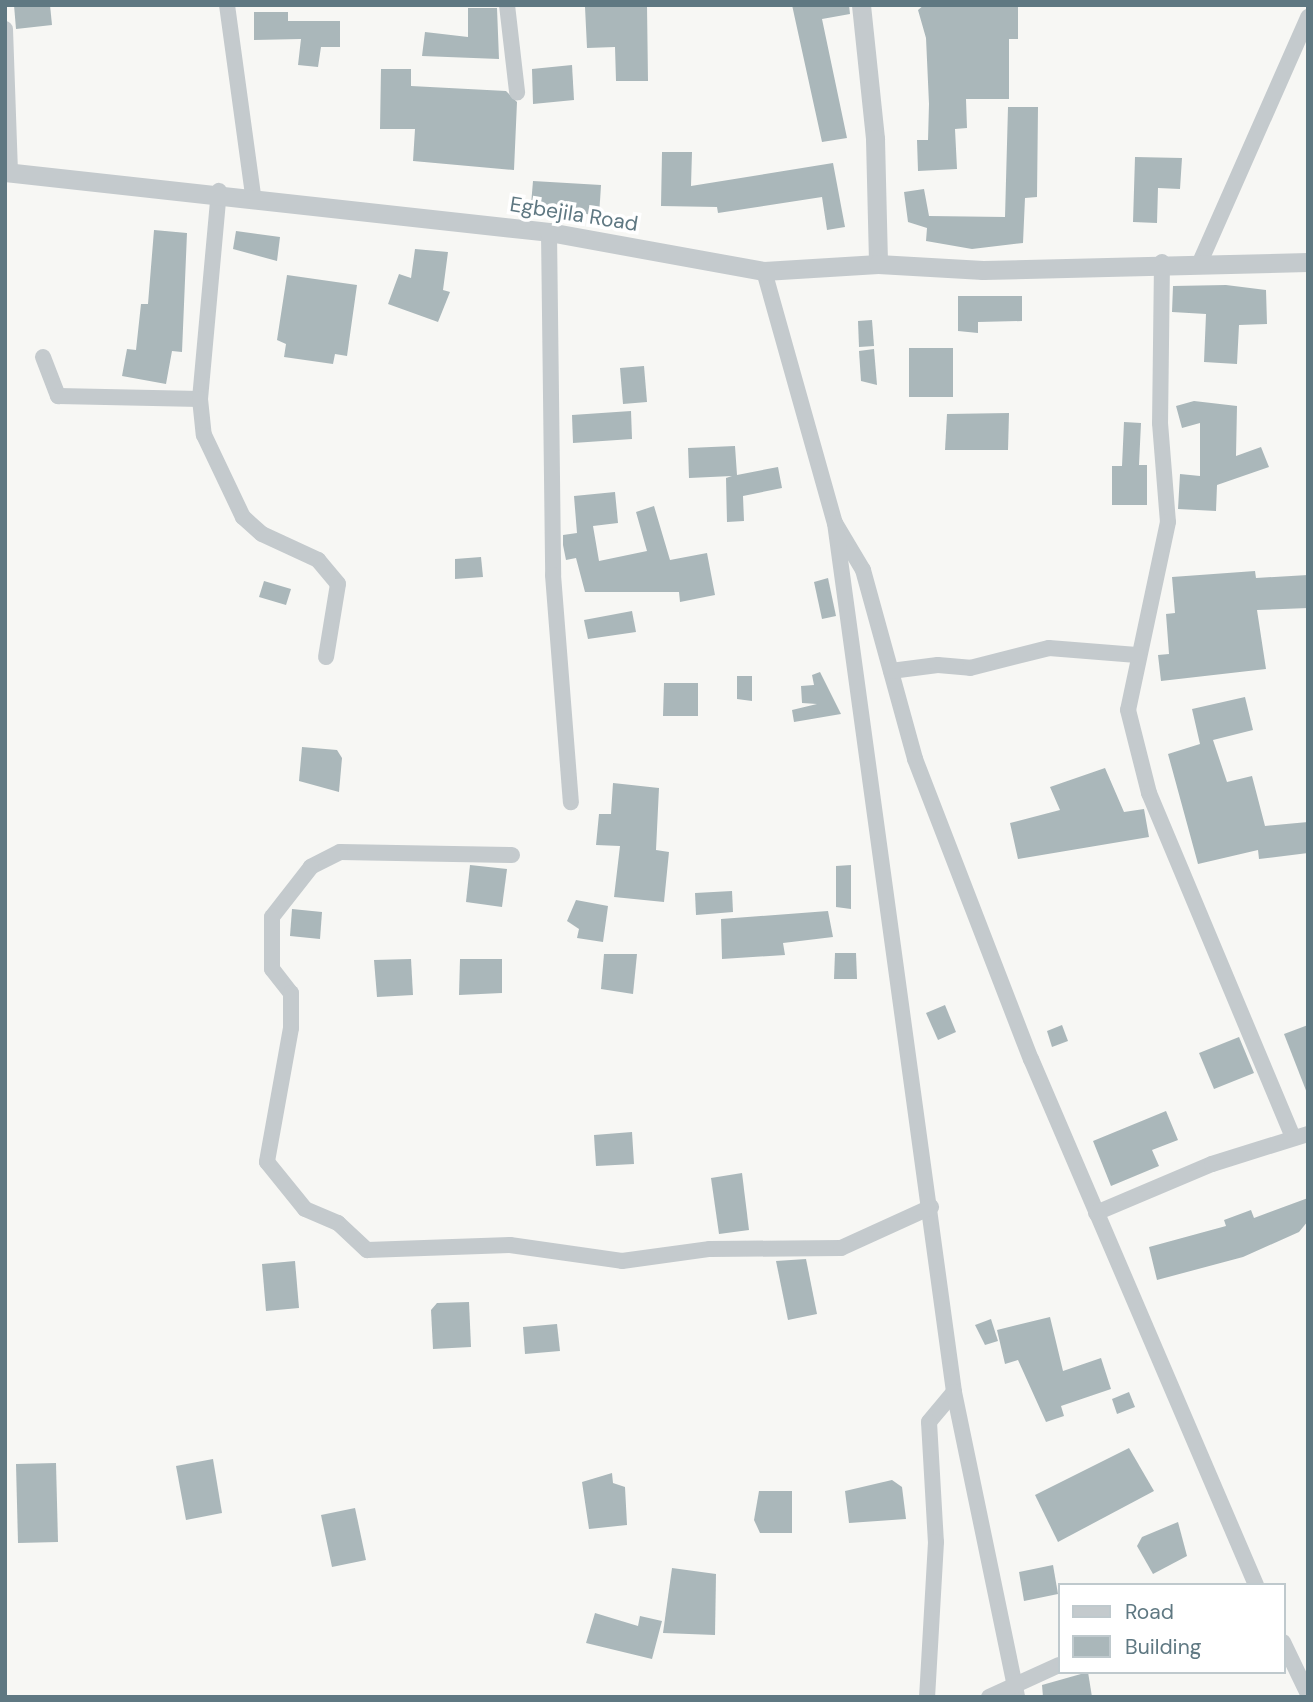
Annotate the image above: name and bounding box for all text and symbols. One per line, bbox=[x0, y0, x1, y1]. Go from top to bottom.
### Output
street label: Egbejila Road bbox=[508, 191, 640, 237]
legend bbox=[1058, 1583, 1285, 1674]
text: Road bbox=[1125, 1598, 1174, 1626]
text: Building bbox=[1125, 1633, 1201, 1661]

